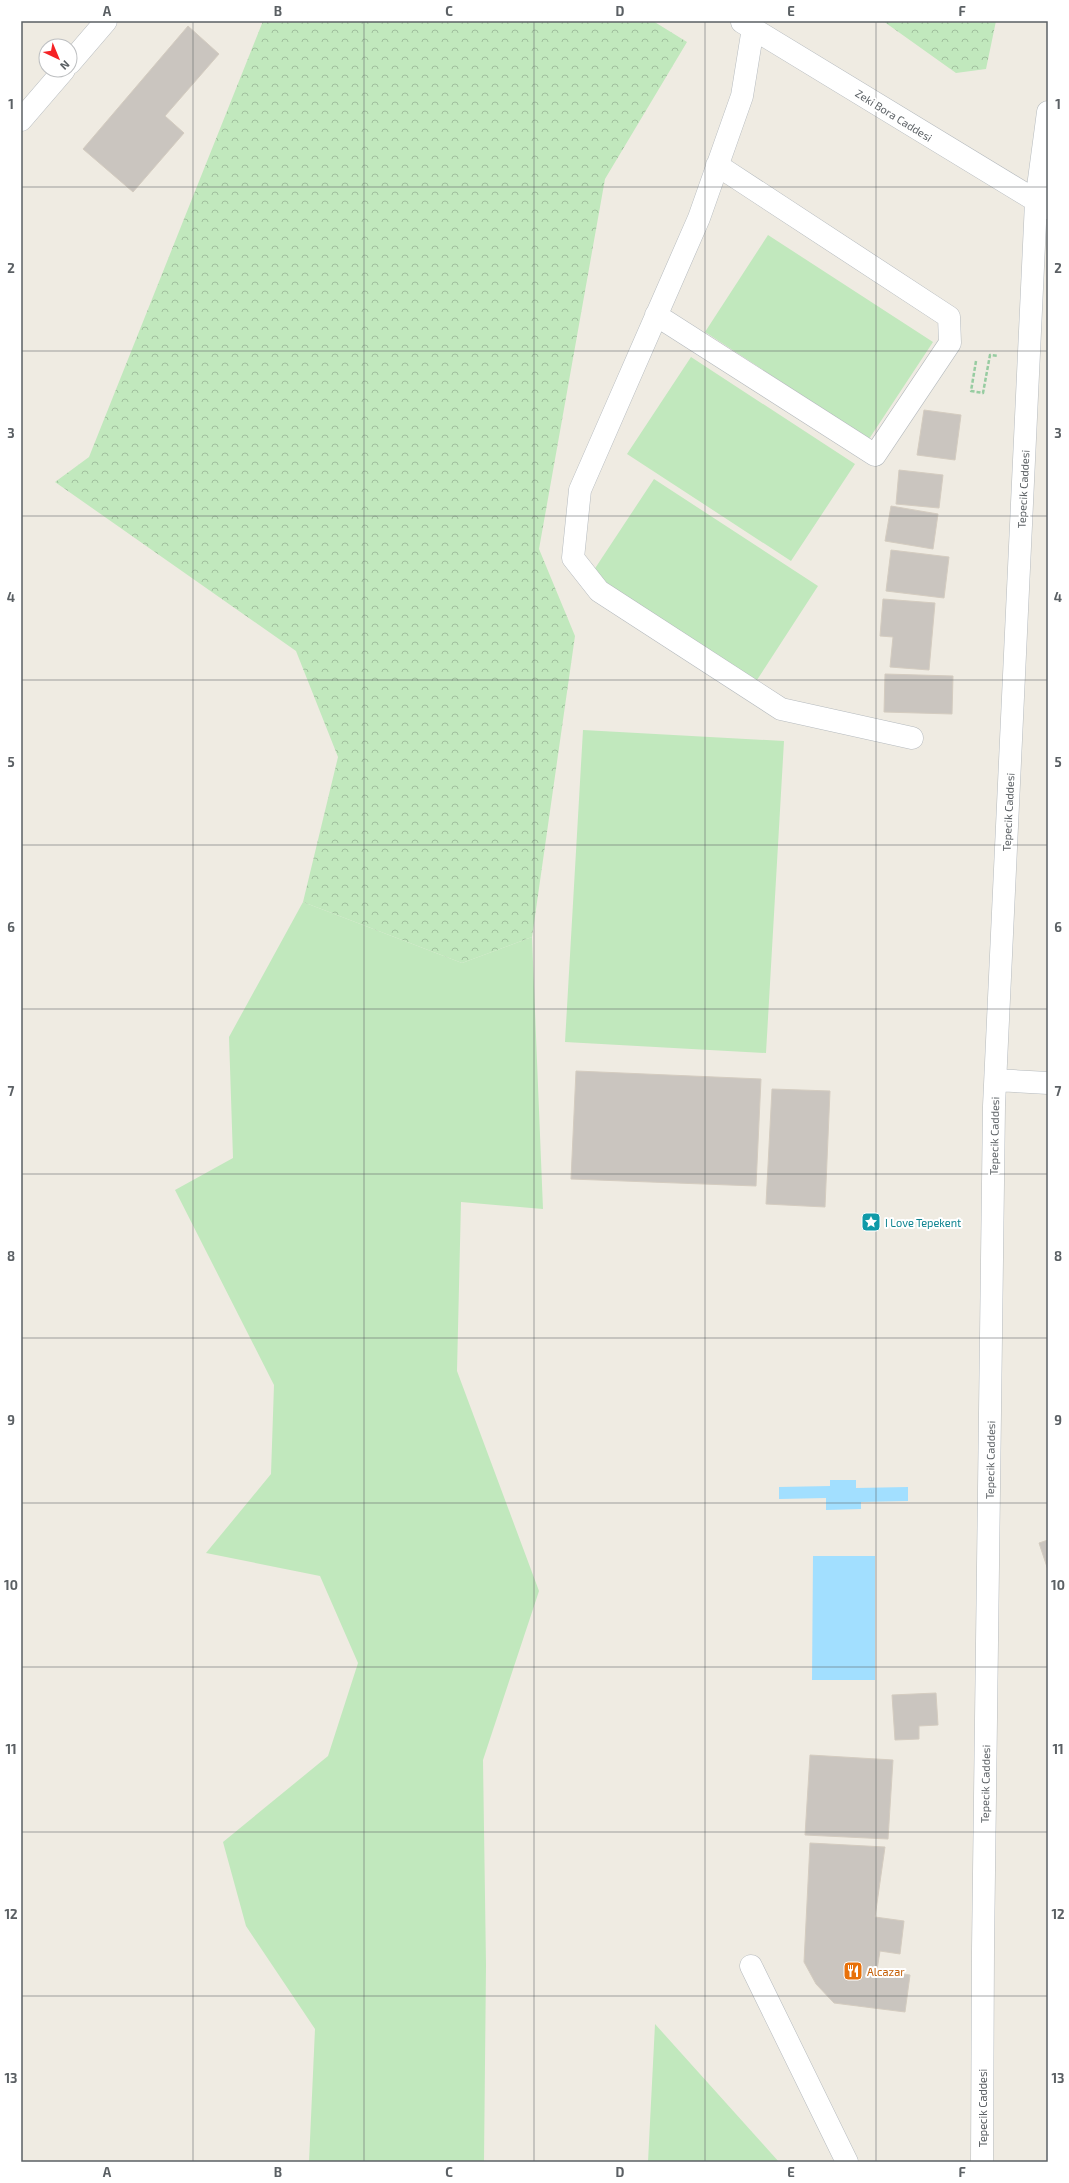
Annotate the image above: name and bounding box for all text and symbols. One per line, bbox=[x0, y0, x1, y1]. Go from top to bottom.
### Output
text: A bbox=[103, 3, 112, 19]
text: B bbox=[274, 3, 282, 19]
text: C bbox=[445, 3, 453, 19]
text: D bbox=[616, 3, 625, 19]
text: E bbox=[787, 3, 795, 19]
text: F bbox=[958, 3, 966, 19]
north arrow bbox=[38, 38, 78, 78]
text: N bbox=[58, 58, 73, 73]
street label: Zeki Bora Caddesi bbox=[853, 86, 935, 144]
text: 1 bbox=[8, 96, 14, 112]
text: 1 bbox=[1055, 96, 1061, 112]
text: 2 bbox=[7, 260, 15, 276]
text: 2 bbox=[1054, 260, 1062, 276]
text: 3 bbox=[7, 425, 15, 441]
text: 3 bbox=[1054, 425, 1062, 441]
street label: Tepecik Caddesi bbox=[1014, 449, 1032, 529]
text: 4 bbox=[7, 589, 15, 605]
text: 4 bbox=[1054, 589, 1062, 605]
text: 5 bbox=[7, 754, 15, 770]
text: 5 bbox=[1054, 754, 1062, 770]
street label: Tepecik Caddesi bbox=[999, 772, 1017, 852]
text: 6 bbox=[7, 919, 15, 935]
text: 6 bbox=[1054, 919, 1062, 935]
text: 7 bbox=[8, 1083, 15, 1099]
text: 7 bbox=[1055, 1083, 1062, 1099]
street label: Tepecik Caddesi bbox=[987, 1097, 1001, 1175]
place icon: I Love Tepekent bbox=[860, 1211, 882, 1233]
place label: I Love Tepekent bbox=[885, 1216, 961, 1229]
text: 8 bbox=[7, 1248, 15, 1264]
text: 8 bbox=[1054, 1248, 1062, 1264]
text: 9 bbox=[7, 1412, 15, 1428]
text: 9 bbox=[1054, 1412, 1062, 1428]
street label: Tepecik Caddesi bbox=[983, 1421, 997, 1499]
text: 10 bbox=[4, 1577, 18, 1593]
text: 10 bbox=[1051, 1577, 1065, 1593]
text: 11 bbox=[5, 1741, 17, 1757]
text: 11 bbox=[1052, 1741, 1064, 1757]
street label: Tepecik Caddesi bbox=[978, 1745, 992, 1823]
text: 12 bbox=[4, 1906, 18, 1922]
text: 12 bbox=[1051, 1906, 1065, 1922]
restaurant icon: Alcazar bbox=[842, 1960, 864, 1982]
place label: Alcazar bbox=[867, 1965, 905, 1978]
street label: Tepecik Caddesi bbox=[976, 2069, 989, 2147]
text: 13 bbox=[5, 2070, 18, 2086]
text: 13 bbox=[1052, 2070, 1065, 2086]
text: A bbox=[103, 2164, 112, 2180]
text: B bbox=[274, 2164, 282, 2180]
text: C bbox=[445, 2164, 453, 2180]
text: D bbox=[616, 2164, 625, 2180]
text: E bbox=[787, 2164, 795, 2180]
text: F bbox=[958, 2164, 966, 2180]

